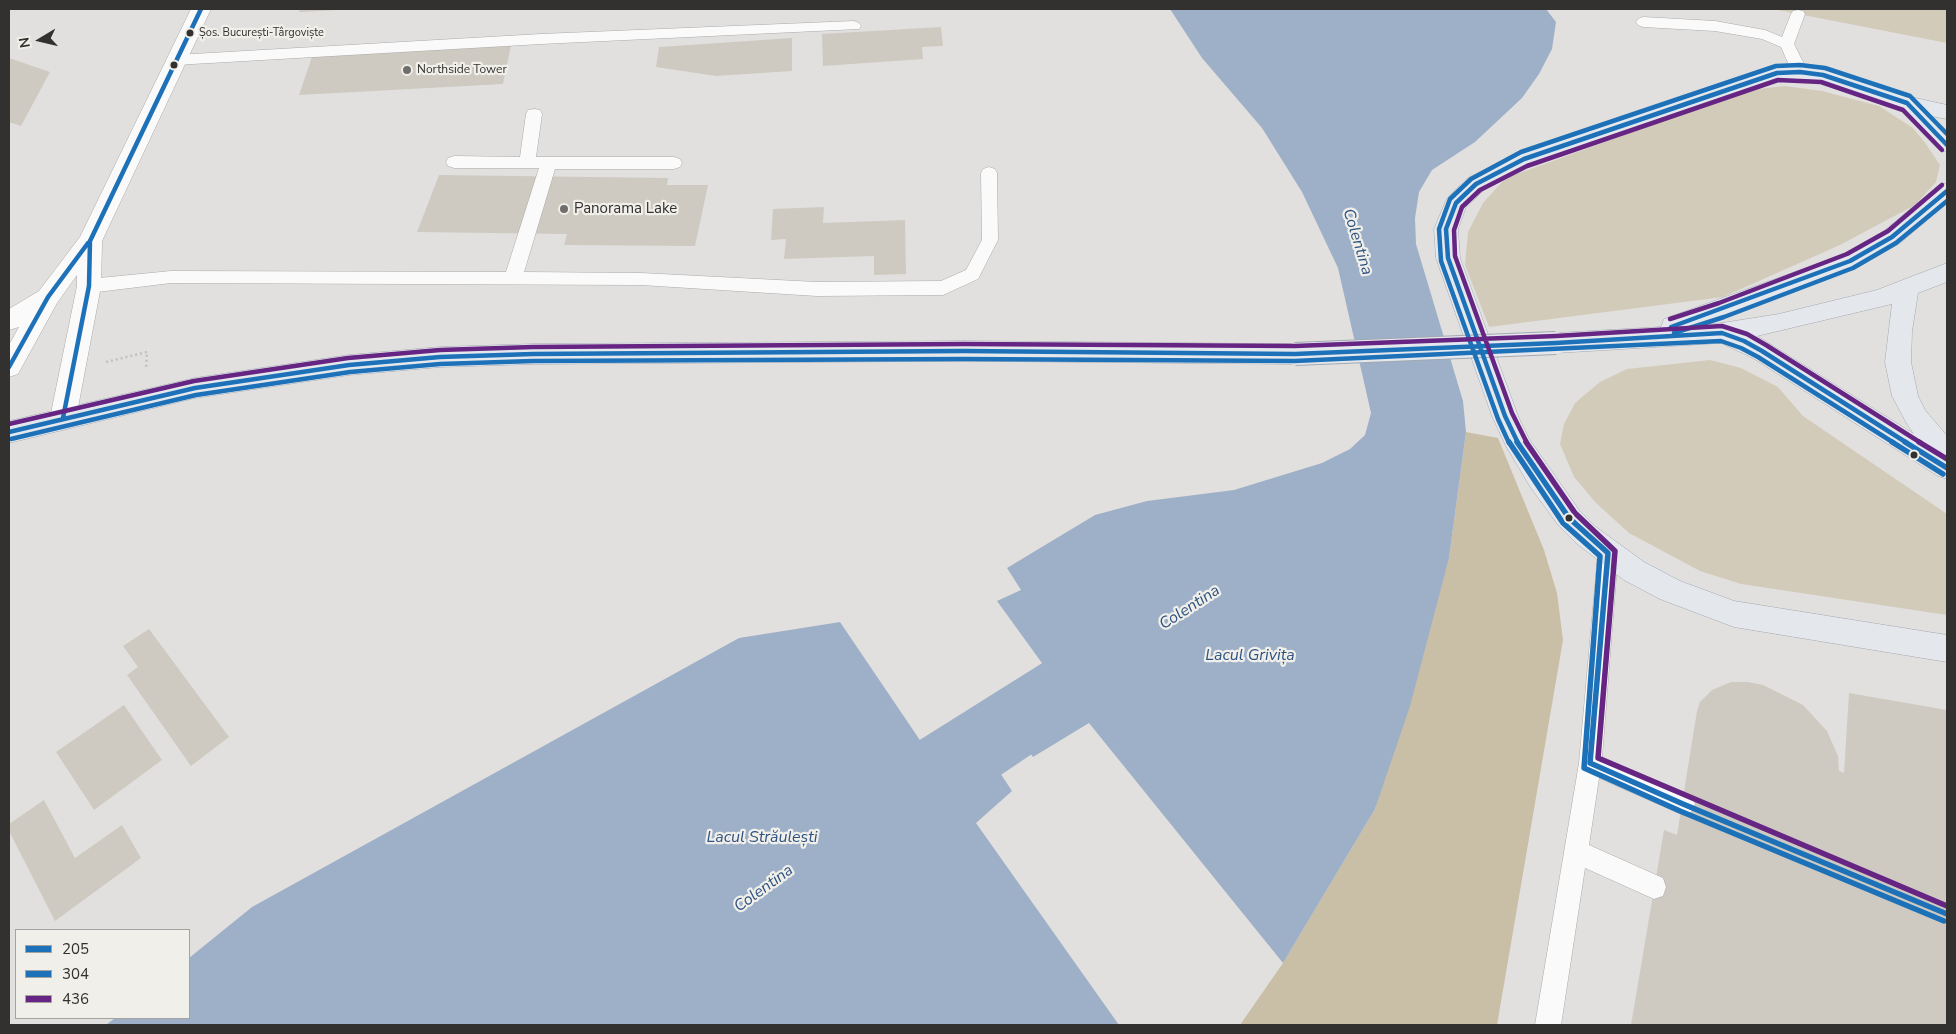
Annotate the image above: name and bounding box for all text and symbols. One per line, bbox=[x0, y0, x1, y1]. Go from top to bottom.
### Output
north arrow bbox=[15, 15, 65, 65]
place label: Șos. București-Târgoviște bbox=[199, 26, 324, 40]
marker: Șos. București-Târgoviște bbox=[185, 28, 195, 38]
text: N bbox=[14, 36, 35, 49]
unlabelled marker bbox=[169, 60, 179, 70]
place label: Northside Tower bbox=[417, 63, 507, 77]
marker: Northside Tower bbox=[401, 64, 413, 76]
place label: Panorama Lake bbox=[574, 200, 677, 218]
marker: Panorama Lake bbox=[558, 203, 570, 215]
water label: Colentina bbox=[1338, 207, 1376, 277]
unlabelled marker bbox=[1909, 450, 1919, 460]
unlabelled marker bbox=[1564, 513, 1574, 523]
water label: Colentina bbox=[1156, 581, 1224, 635]
water label: Lacul Grivița bbox=[1205, 646, 1295, 666]
water label: Lacul Străulești bbox=[706, 828, 818, 848]
water label: Colentina bbox=[731, 861, 797, 917]
legend bbox=[15, 929, 190, 1019]
text: 205 bbox=[62, 939, 89, 959]
text: 304 bbox=[62, 964, 89, 984]
text: 436 bbox=[62, 989, 89, 1009]

